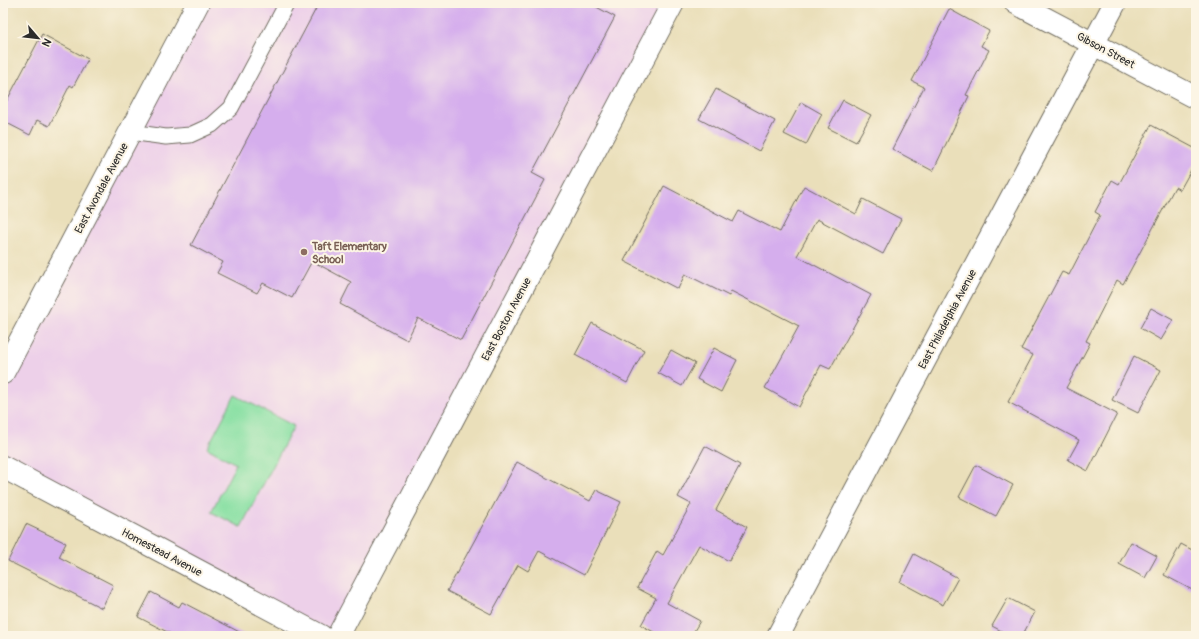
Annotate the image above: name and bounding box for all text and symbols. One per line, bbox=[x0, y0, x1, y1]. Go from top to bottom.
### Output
north arrow bbox=[18, 18, 58, 58]
street label: Gibson Street bbox=[1075, 30, 1137, 71]
text: N bbox=[39, 36, 54, 49]
street label: East Avondale Avenue bbox=[72, 140, 131, 236]
place label: Taft Elementary School bbox=[311, 240, 387, 266]
marker: Taft Elementary School bbox=[299, 247, 309, 257]
street label: East Philadelphia Avenue bbox=[916, 267, 979, 371]
street label: East Boston Avenue bbox=[479, 275, 534, 363]
street label: Homestead Avenue bbox=[119, 526, 205, 579]

